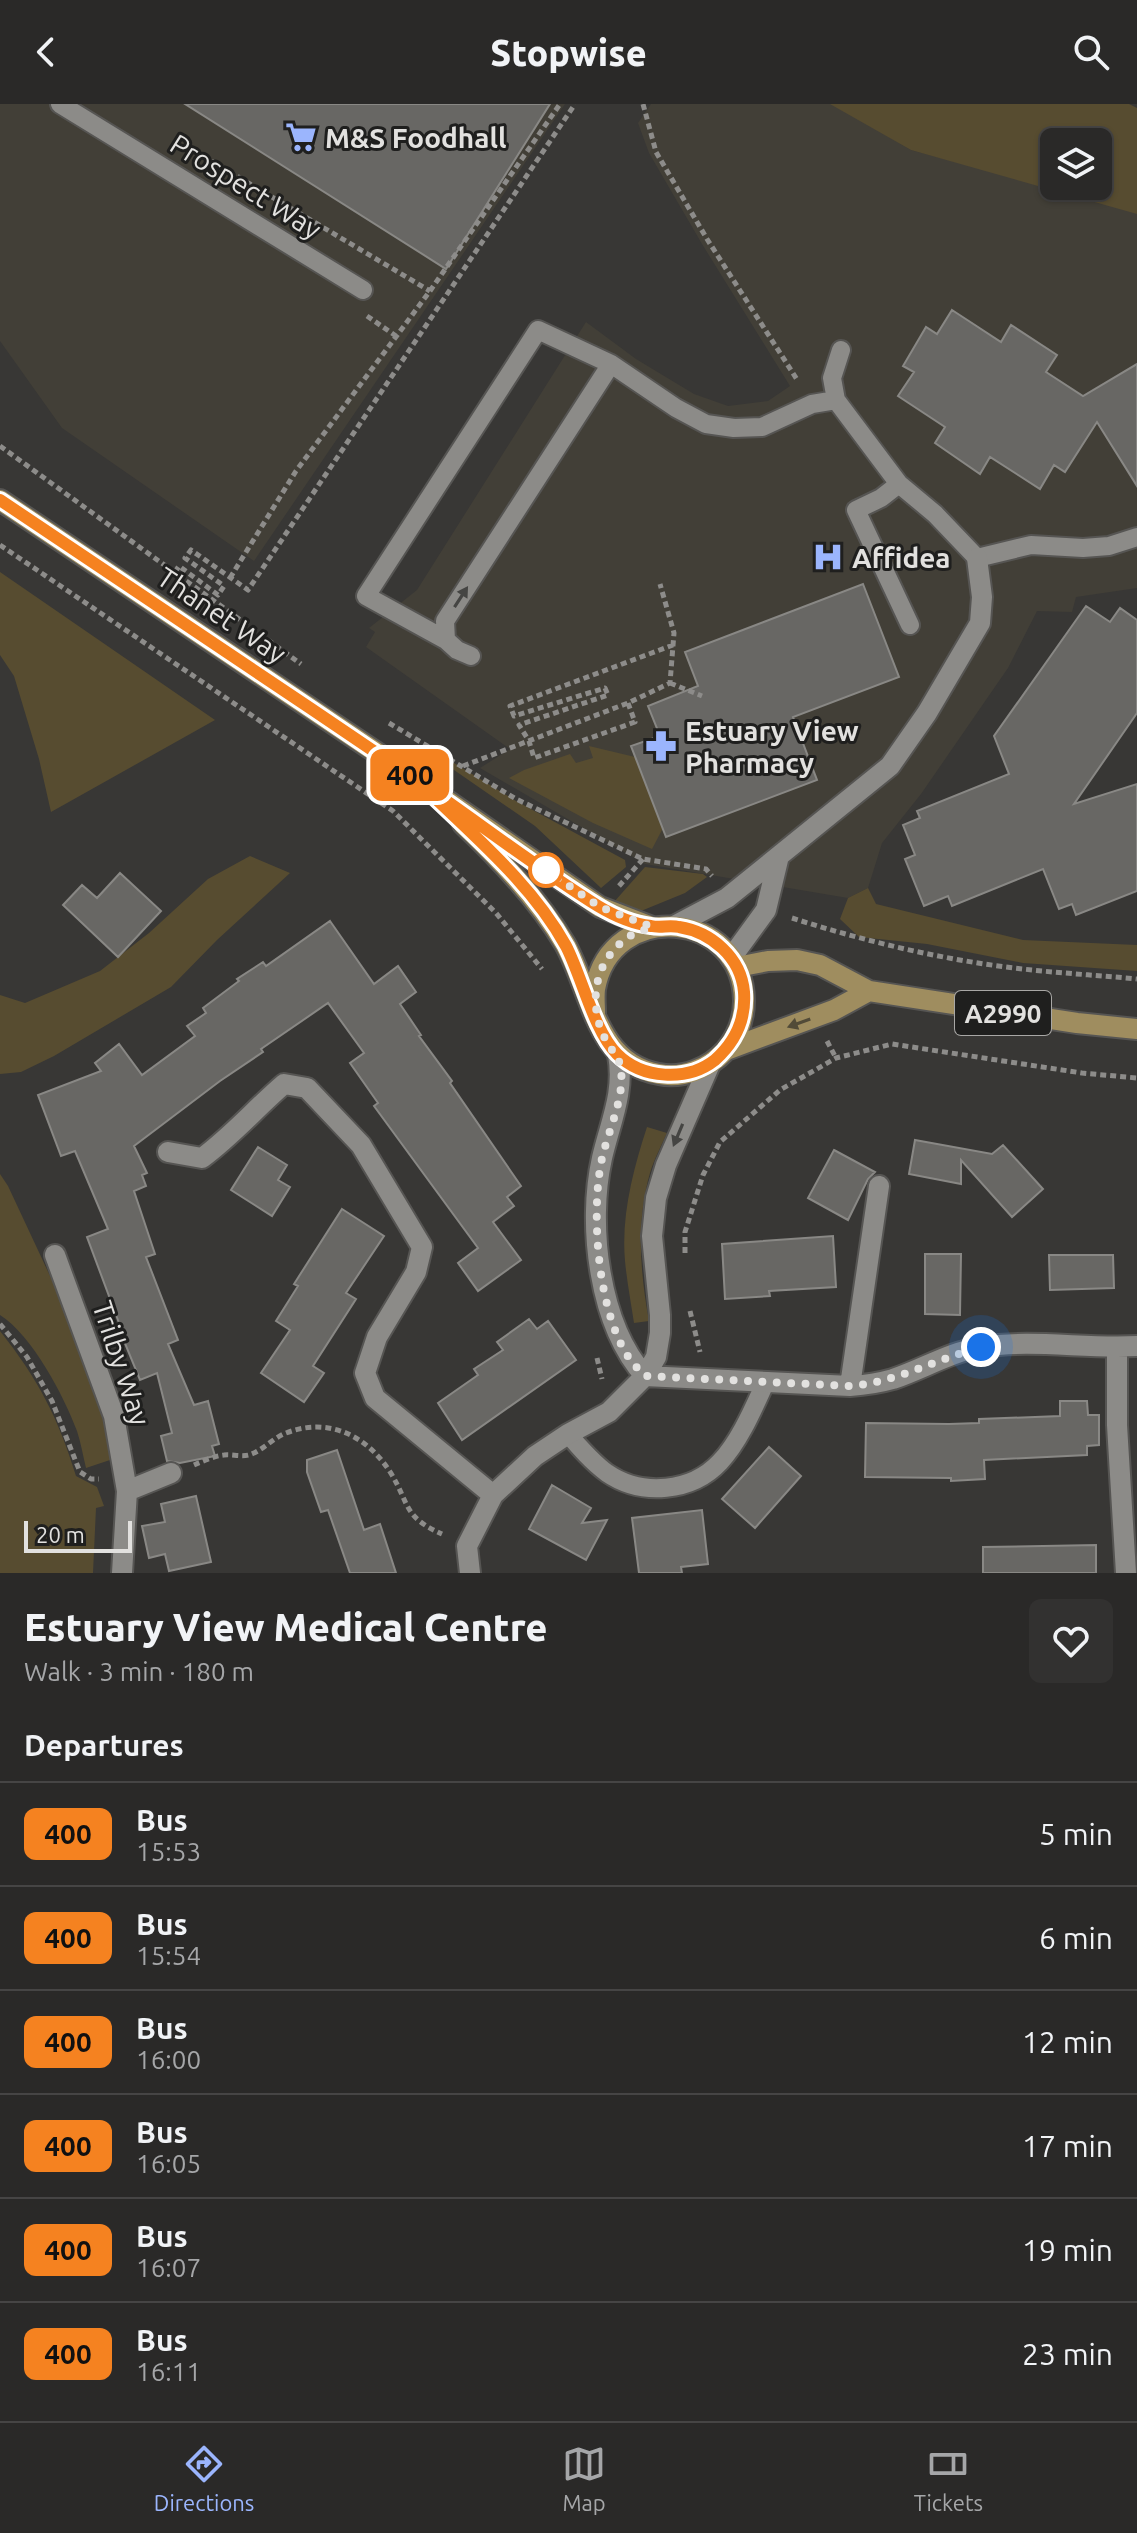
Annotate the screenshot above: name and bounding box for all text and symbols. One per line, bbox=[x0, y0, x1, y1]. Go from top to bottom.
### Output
icon: back bbox=[24, 30, 68, 74]
icon: search bbox=[1069, 30, 1113, 74]
text: Stopwise bbox=[490, 32, 647, 73]
supermarket icon: M&S Foodhall bbox=[284, 120, 318, 154]
place label: M&S Foodhall bbox=[325, 122, 506, 153]
street label: Prospect Way bbox=[165, 127, 327, 245]
map controls bbox=[1040, 128, 1112, 200]
button: layers bbox=[1040, 128, 1112, 200]
hospital icon: Affidea bbox=[811, 540, 845, 574]
place label: Affidea bbox=[852, 542, 951, 573]
street label: Thanet Way bbox=[152, 561, 292, 669]
one-way arrow bbox=[453, 586, 468, 607]
place label: Estuary View Pharmacy bbox=[685, 715, 859, 778]
pharmacy icon: Estuary View Pharmacy bbox=[644, 729, 678, 763]
line badge: 400 bbox=[364, 749, 456, 801]
text: 400 bbox=[386, 759, 434, 790]
unlabelled marker bbox=[529, 853, 563, 887]
road number: A2990 bbox=[955, 991, 1051, 1035]
one-way arrow bbox=[787, 1017, 811, 1030]
one-way arrow bbox=[672, 1123, 685, 1147]
street label: Trilby Way bbox=[87, 1297, 157, 1429]
your location bbox=[961, 1327, 1001, 1367]
scale bar bbox=[24, 1517, 132, 1553]
text: 20 m bbox=[36, 1522, 85, 1547]
button: heart bbox=[1029, 1599, 1113, 1683]
text: Estuary View Medical Centre bbox=[24, 1606, 548, 1648]
text: Walk · 3 min · 180 m bbox=[24, 1657, 254, 1686]
text: Departures bbox=[24, 1728, 184, 1762]
text: Bus bbox=[136, 1803, 188, 1837]
text: 5 min bbox=[1039, 1817, 1113, 1851]
text: 400 bbox=[44, 1818, 92, 1849]
text: 15:53 bbox=[136, 1837, 201, 1866]
text: Bus bbox=[136, 1907, 188, 1941]
text: 6 min bbox=[1039, 1921, 1113, 1955]
text: 400 bbox=[44, 1922, 92, 1953]
text: 15:54 bbox=[136, 1941, 201, 1970]
text: Bus bbox=[136, 2011, 188, 2045]
text: 12 min bbox=[1022, 2025, 1113, 2059]
text: 400 bbox=[44, 2026, 92, 2057]
text: 16:00 bbox=[136, 2045, 201, 2074]
text: Bus bbox=[136, 2115, 188, 2149]
text: 17 min bbox=[1022, 2129, 1113, 2163]
text: 400 bbox=[44, 2130, 92, 2161]
text: 16:05 bbox=[136, 2149, 201, 2178]
text: Bus bbox=[136, 2219, 188, 2253]
text: 19 min bbox=[1022, 2233, 1113, 2267]
text: 400 bbox=[44, 2234, 92, 2265]
text: 16:07 bbox=[136, 2253, 201, 2282]
text: Bus bbox=[136, 2323, 188, 2357]
text: 23 min bbox=[1022, 2337, 1113, 2371]
text: 400 bbox=[44, 2338, 92, 2369]
text: 16:11 bbox=[136, 2357, 201, 2386]
tab: Directions bbox=[154, 2442, 254, 2515]
tab: Map bbox=[562, 2442, 606, 2515]
tab: Tickets bbox=[914, 2442, 983, 2515]

